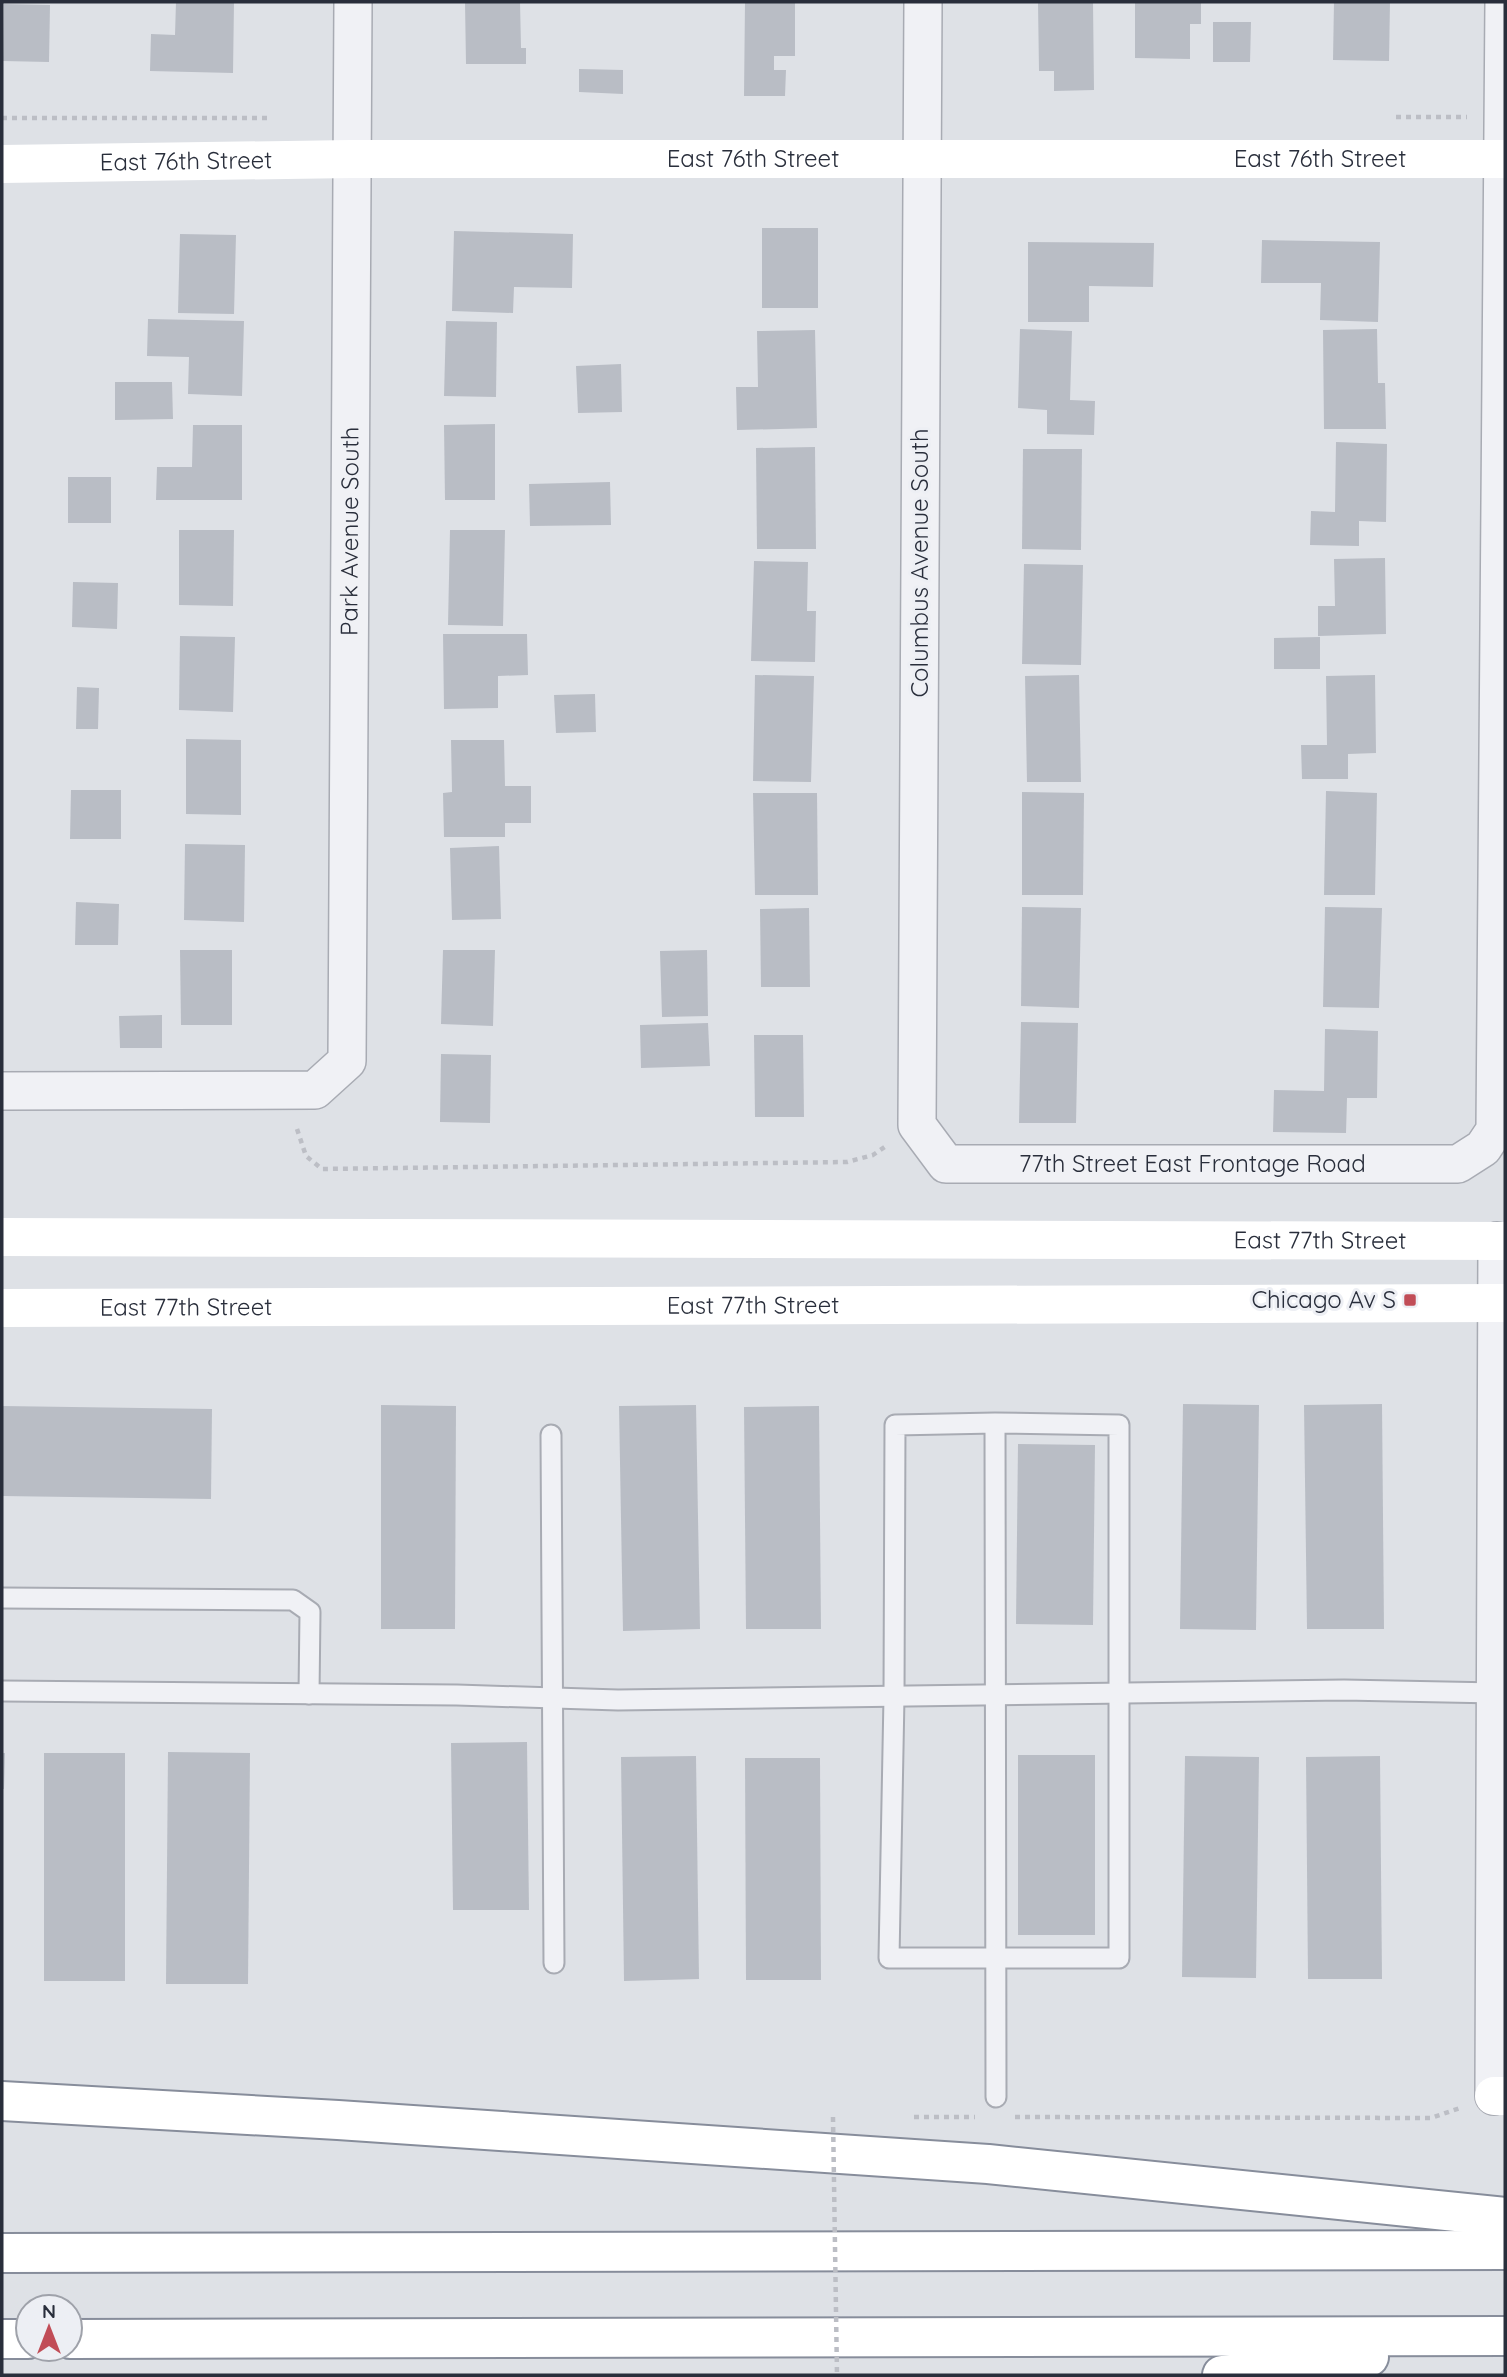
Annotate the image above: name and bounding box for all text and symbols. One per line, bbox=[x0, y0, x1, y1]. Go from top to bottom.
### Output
street label: East 76th Street bbox=[667, 143, 839, 173]
street label: East 76th Street bbox=[1234, 143, 1406, 173]
street label: East 76th Street bbox=[99, 144, 272, 177]
street label: Park Avenue South bbox=[333, 426, 365, 636]
street label: Columbus Avenue South bbox=[904, 428, 934, 698]
street label: 77th Street East Frontage Road bbox=[1019, 1148, 1366, 1178]
street label: East 77th Street bbox=[1234, 1224, 1406, 1255]
place label: Chicago Av S bbox=[1251, 1284, 1396, 1314]
street label: East 77th Street bbox=[667, 1289, 839, 1320]
street label: East 77th Street bbox=[100, 1291, 272, 1322]
marker: Chicago Av S bbox=[1402, 1292, 1418, 1308]
north arrow bbox=[14, 2293, 84, 2363]
text: N bbox=[42, 2299, 56, 2323]

